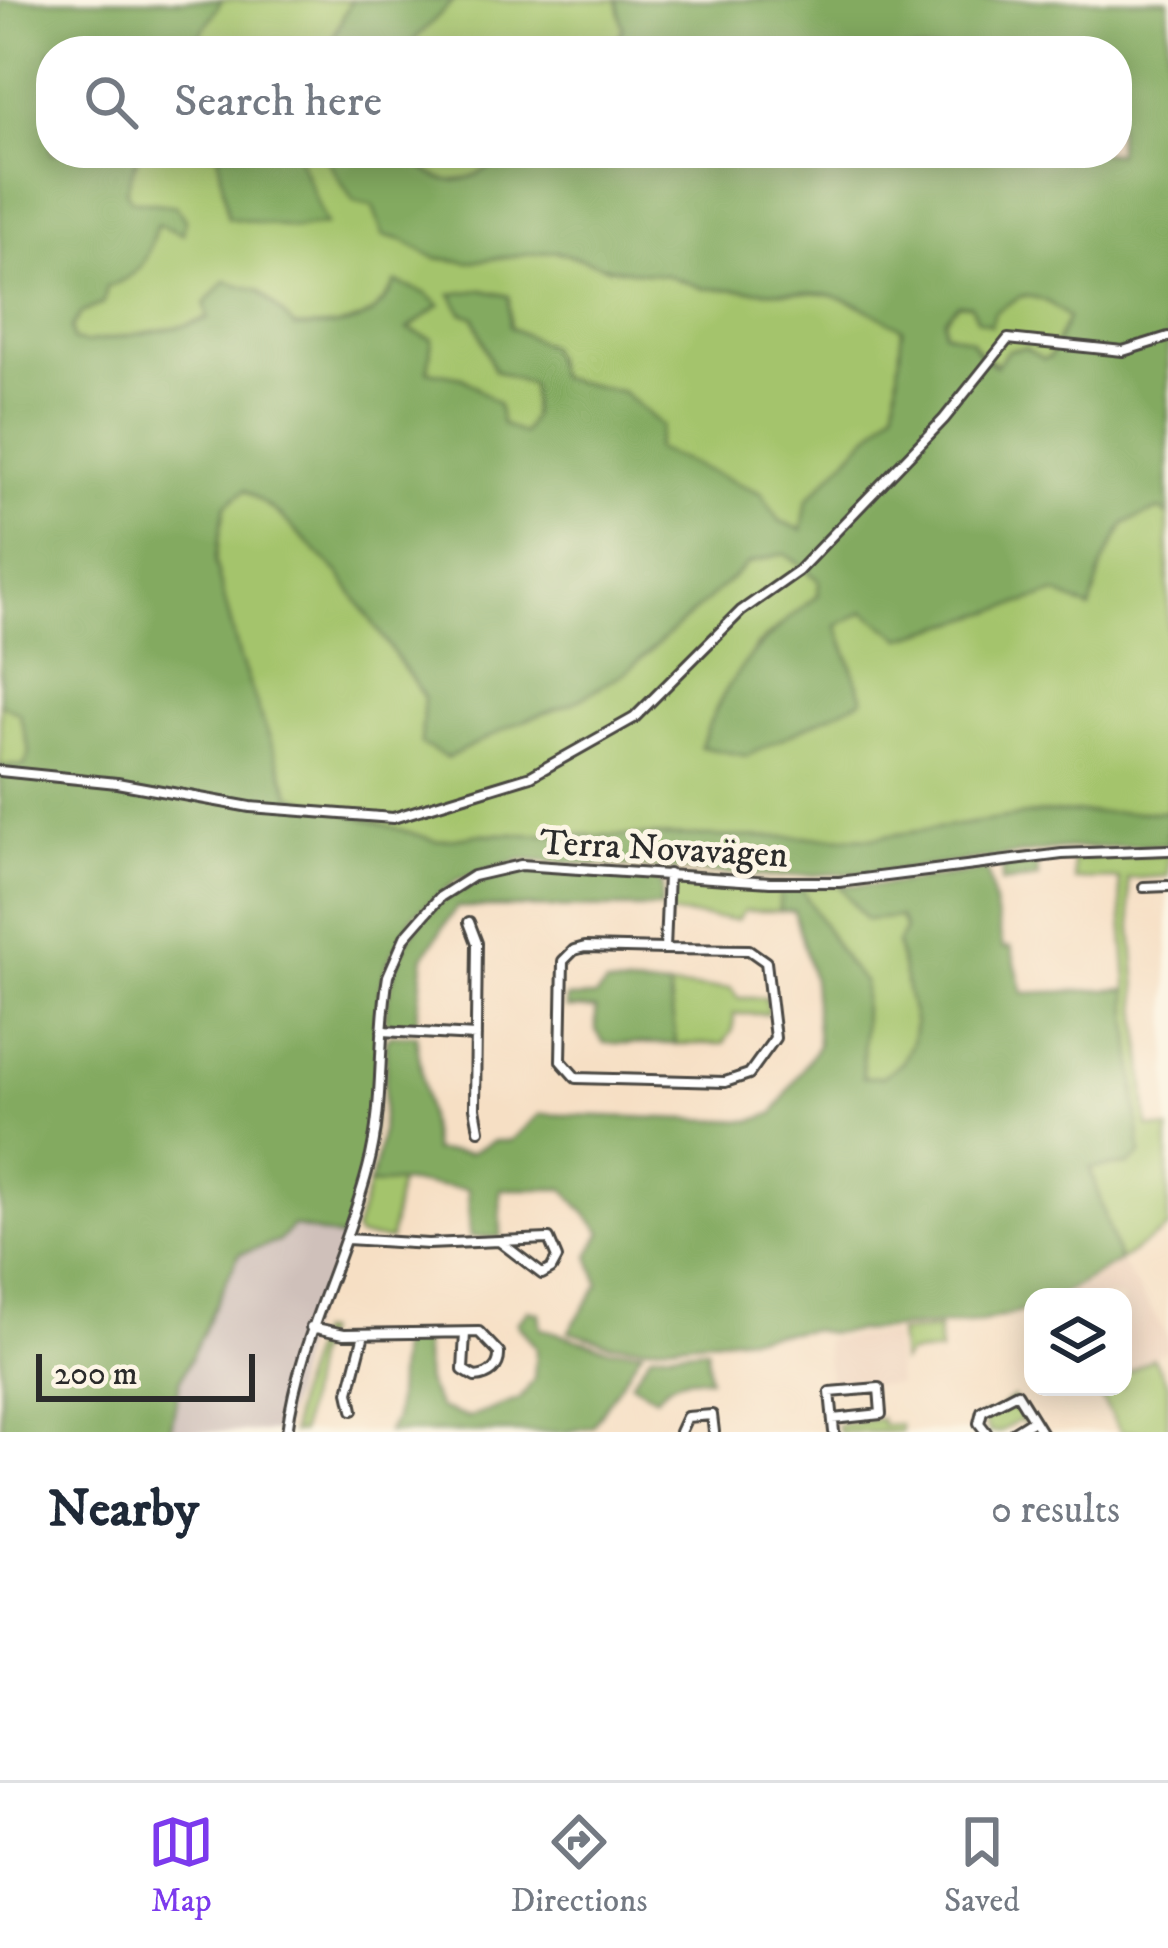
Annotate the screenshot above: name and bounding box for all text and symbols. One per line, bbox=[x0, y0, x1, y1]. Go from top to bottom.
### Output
search box bbox=[36, 36, 1132, 168]
icon: search bbox=[78, 69, 144, 135]
text: Search here bbox=[174, 74, 382, 130]
street label: Terra Novavägen bbox=[539, 821, 789, 878]
map controls bbox=[1024, 1288, 1132, 1396]
button: layers bbox=[1024, 1288, 1132, 1396]
scale bar bbox=[36, 1348, 255, 1401]
text: 200 m bbox=[54, 1354, 138, 1395]
text: Nearby bbox=[48, 1478, 199, 1542]
text: 0 results bbox=[991, 1486, 1120, 1535]
tab: Map bbox=[148, 1809, 214, 1922]
tab: Directions bbox=[511, 1809, 647, 1922]
tab: Saved bbox=[944, 1809, 1020, 1922]

